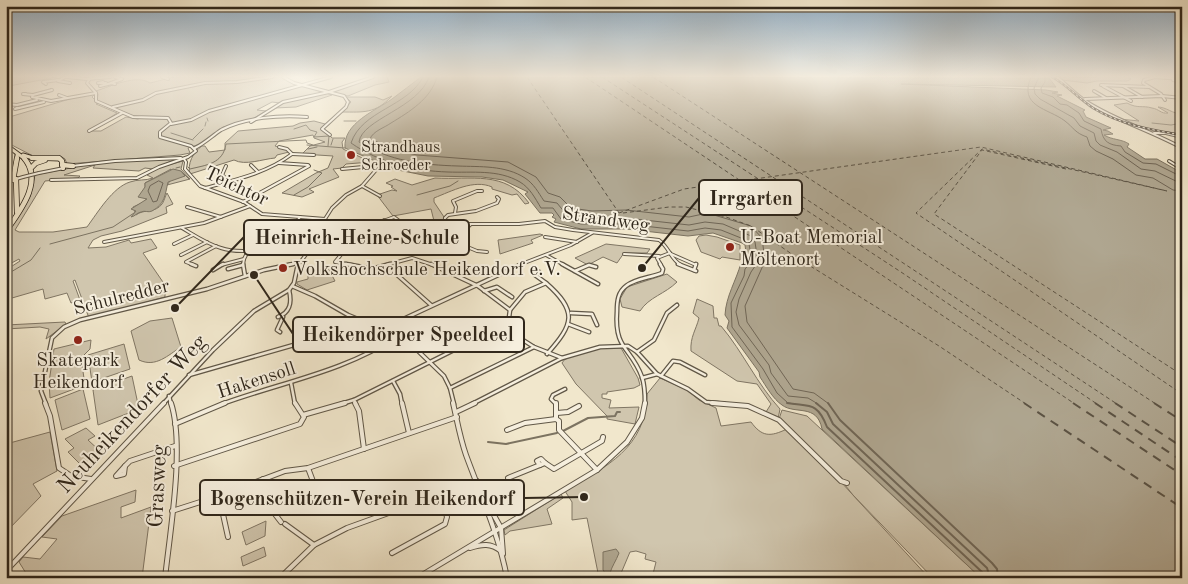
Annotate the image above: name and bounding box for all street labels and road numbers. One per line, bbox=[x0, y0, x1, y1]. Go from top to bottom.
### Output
street label: Teichtor bbox=[201, 164, 271, 210]
street label: Strandweg bbox=[560, 205, 652, 236]
street label: Schulredder bbox=[71, 277, 172, 320]
street label: Neuheikendorfer Weg bbox=[54, 331, 211, 498]
street label: Hakensoll bbox=[215, 360, 298, 403]
street label: Grasweg bbox=[145, 444, 171, 528]

